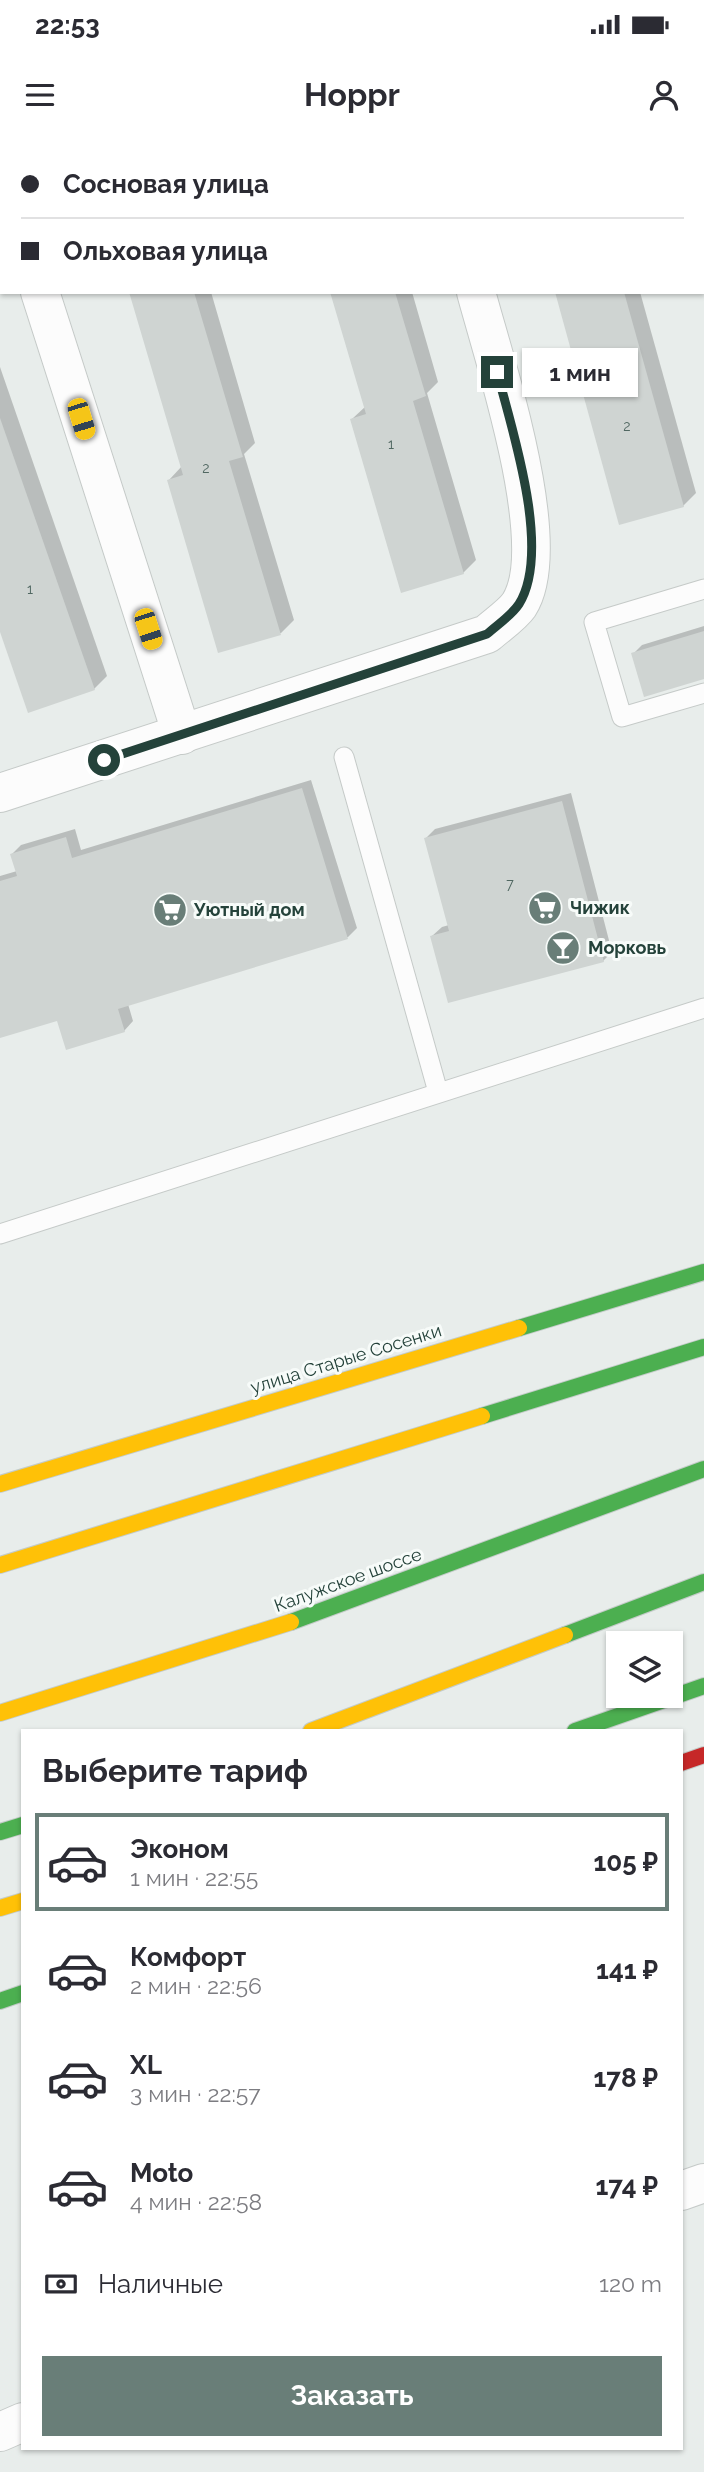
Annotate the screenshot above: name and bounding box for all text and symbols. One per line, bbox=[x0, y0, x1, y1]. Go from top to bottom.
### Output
text: 22:53 bbox=[35, 10, 100, 40]
icon: menu bbox=[21, 76, 59, 114]
text: Hoppr bbox=[304, 76, 400, 113]
icon: person bbox=[645, 76, 683, 114]
text: Сосновая улица bbox=[63, 169, 269, 199]
text: Ольховая улица bbox=[63, 236, 268, 266]
callout: 1 мин bbox=[522, 348, 637, 396]
route end bbox=[481, 356, 513, 388]
text: 1 мин bbox=[549, 359, 611, 386]
car bbox=[65, 396, 98, 442]
house number: 2 bbox=[623, 418, 631, 434]
house number: 1 bbox=[388, 436, 394, 452]
house number: 2 bbox=[202, 460, 210, 476]
house number: 1 bbox=[27, 581, 33, 597]
car bbox=[132, 606, 165, 652]
route start bbox=[88, 744, 120, 776]
house number: 7 bbox=[506, 876, 514, 892]
supermarket icon: Чижик bbox=[526, 889, 564, 927]
supermarket icon: Уютный дом bbox=[151, 891, 189, 929]
place label: Чижик bbox=[570, 897, 630, 918]
place label: Уютный дом bbox=[193, 899, 305, 920]
bar icon: Морковь bbox=[544, 929, 582, 967]
place label: Морковь bbox=[588, 937, 667, 958]
street label: улица Старые Сосенки bbox=[248, 1319, 444, 1398]
street label: Калужское шоссе bbox=[271, 1543, 425, 1616]
map controls bbox=[606, 1631, 683, 1708]
button: layers bbox=[606, 1631, 683, 1708]
text: Выберите тариф bbox=[42, 1752, 308, 1789]
icon: car bbox=[46, 1831, 109, 1894]
text: Эконом bbox=[130, 1834, 229, 1864]
text: 105 ₽ bbox=[593, 1847, 658, 1877]
text: 1 мин · 22:55 bbox=[130, 1864, 258, 1891]
icon: car bbox=[46, 1939, 109, 2002]
text: Комфорт bbox=[130, 1942, 246, 1972]
text: 141 ₽ bbox=[596, 1955, 658, 1985]
text: 2 мин · 22:56 bbox=[130, 1972, 262, 1999]
icon: car bbox=[46, 2047, 109, 2110]
text: XL bbox=[130, 2050, 162, 2080]
text: 178 ₽ bbox=[594, 2063, 658, 2093]
text: 3 мин · 22:57 bbox=[130, 2080, 260, 2107]
icon: car bbox=[46, 2155, 109, 2218]
text: Moto bbox=[130, 2158, 193, 2188]
text: 174 ₽ bbox=[595, 2171, 658, 2201]
text: 4 мин · 22:58 bbox=[130, 2188, 262, 2215]
icon: cash bbox=[42, 2265, 80, 2303]
text: Наличные bbox=[98, 2269, 223, 2299]
text: 120 m bbox=[599, 2270, 662, 2297]
button: Заказать bbox=[42, 2356, 662, 2436]

